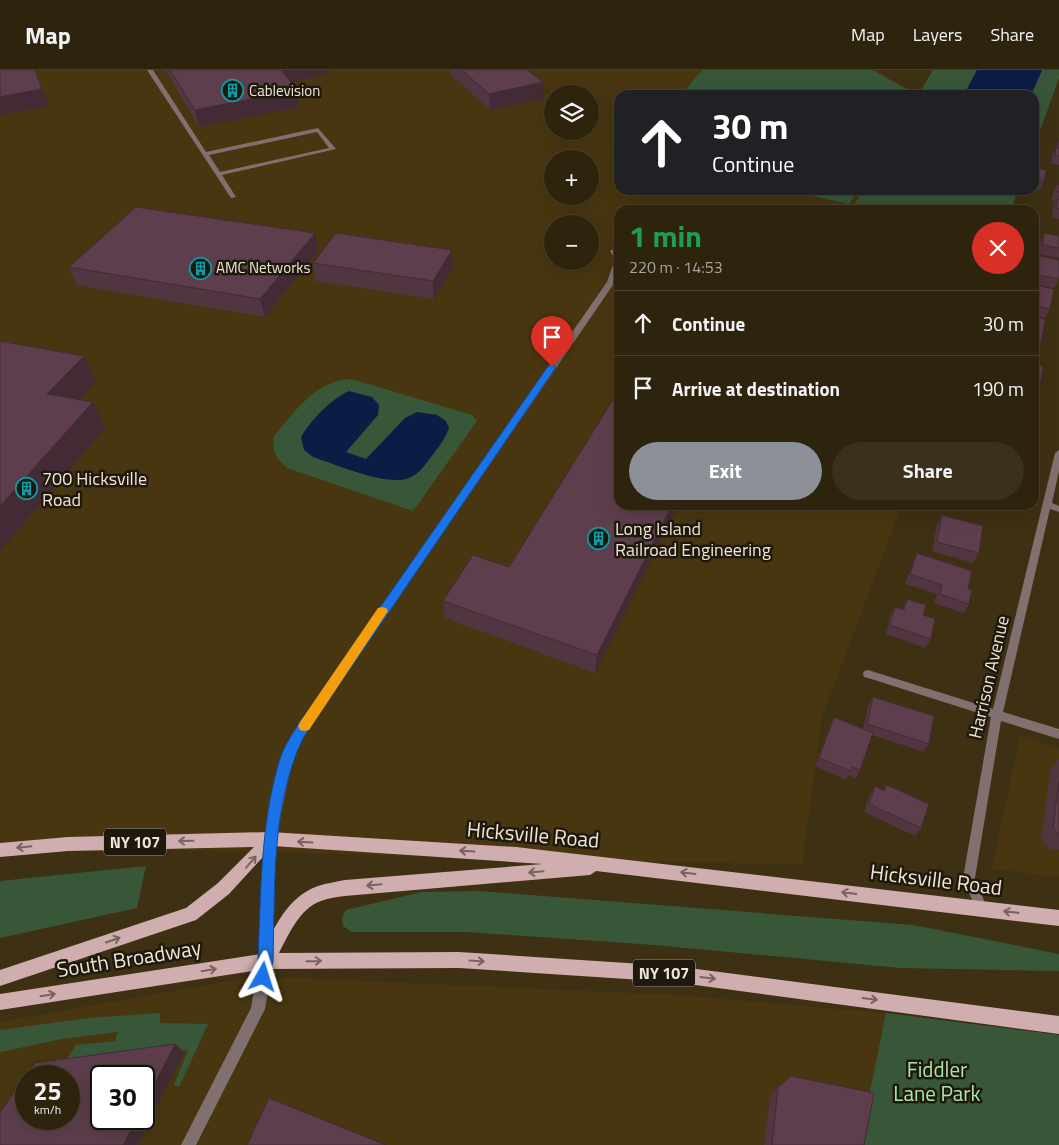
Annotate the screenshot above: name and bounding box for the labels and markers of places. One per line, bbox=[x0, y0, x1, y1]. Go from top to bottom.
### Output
building icon: Cablevision bbox=[221, 79, 245, 103]
place label: Cablevision bbox=[249, 79, 320, 102]
building icon: AMC Networks bbox=[188, 256, 212, 280]
place label: AMC Networks bbox=[216, 256, 311, 279]
pin bbox=[531, 316, 573, 367]
place label: 700 Hicksville Road bbox=[42, 465, 147, 513]
building icon: 700 Hicksville Road bbox=[14, 477, 38, 501]
place label: Long Island Railroad Engineering bbox=[615, 515, 771, 563]
building icon: Long Island Railroad Engineering bbox=[587, 527, 611, 551]

